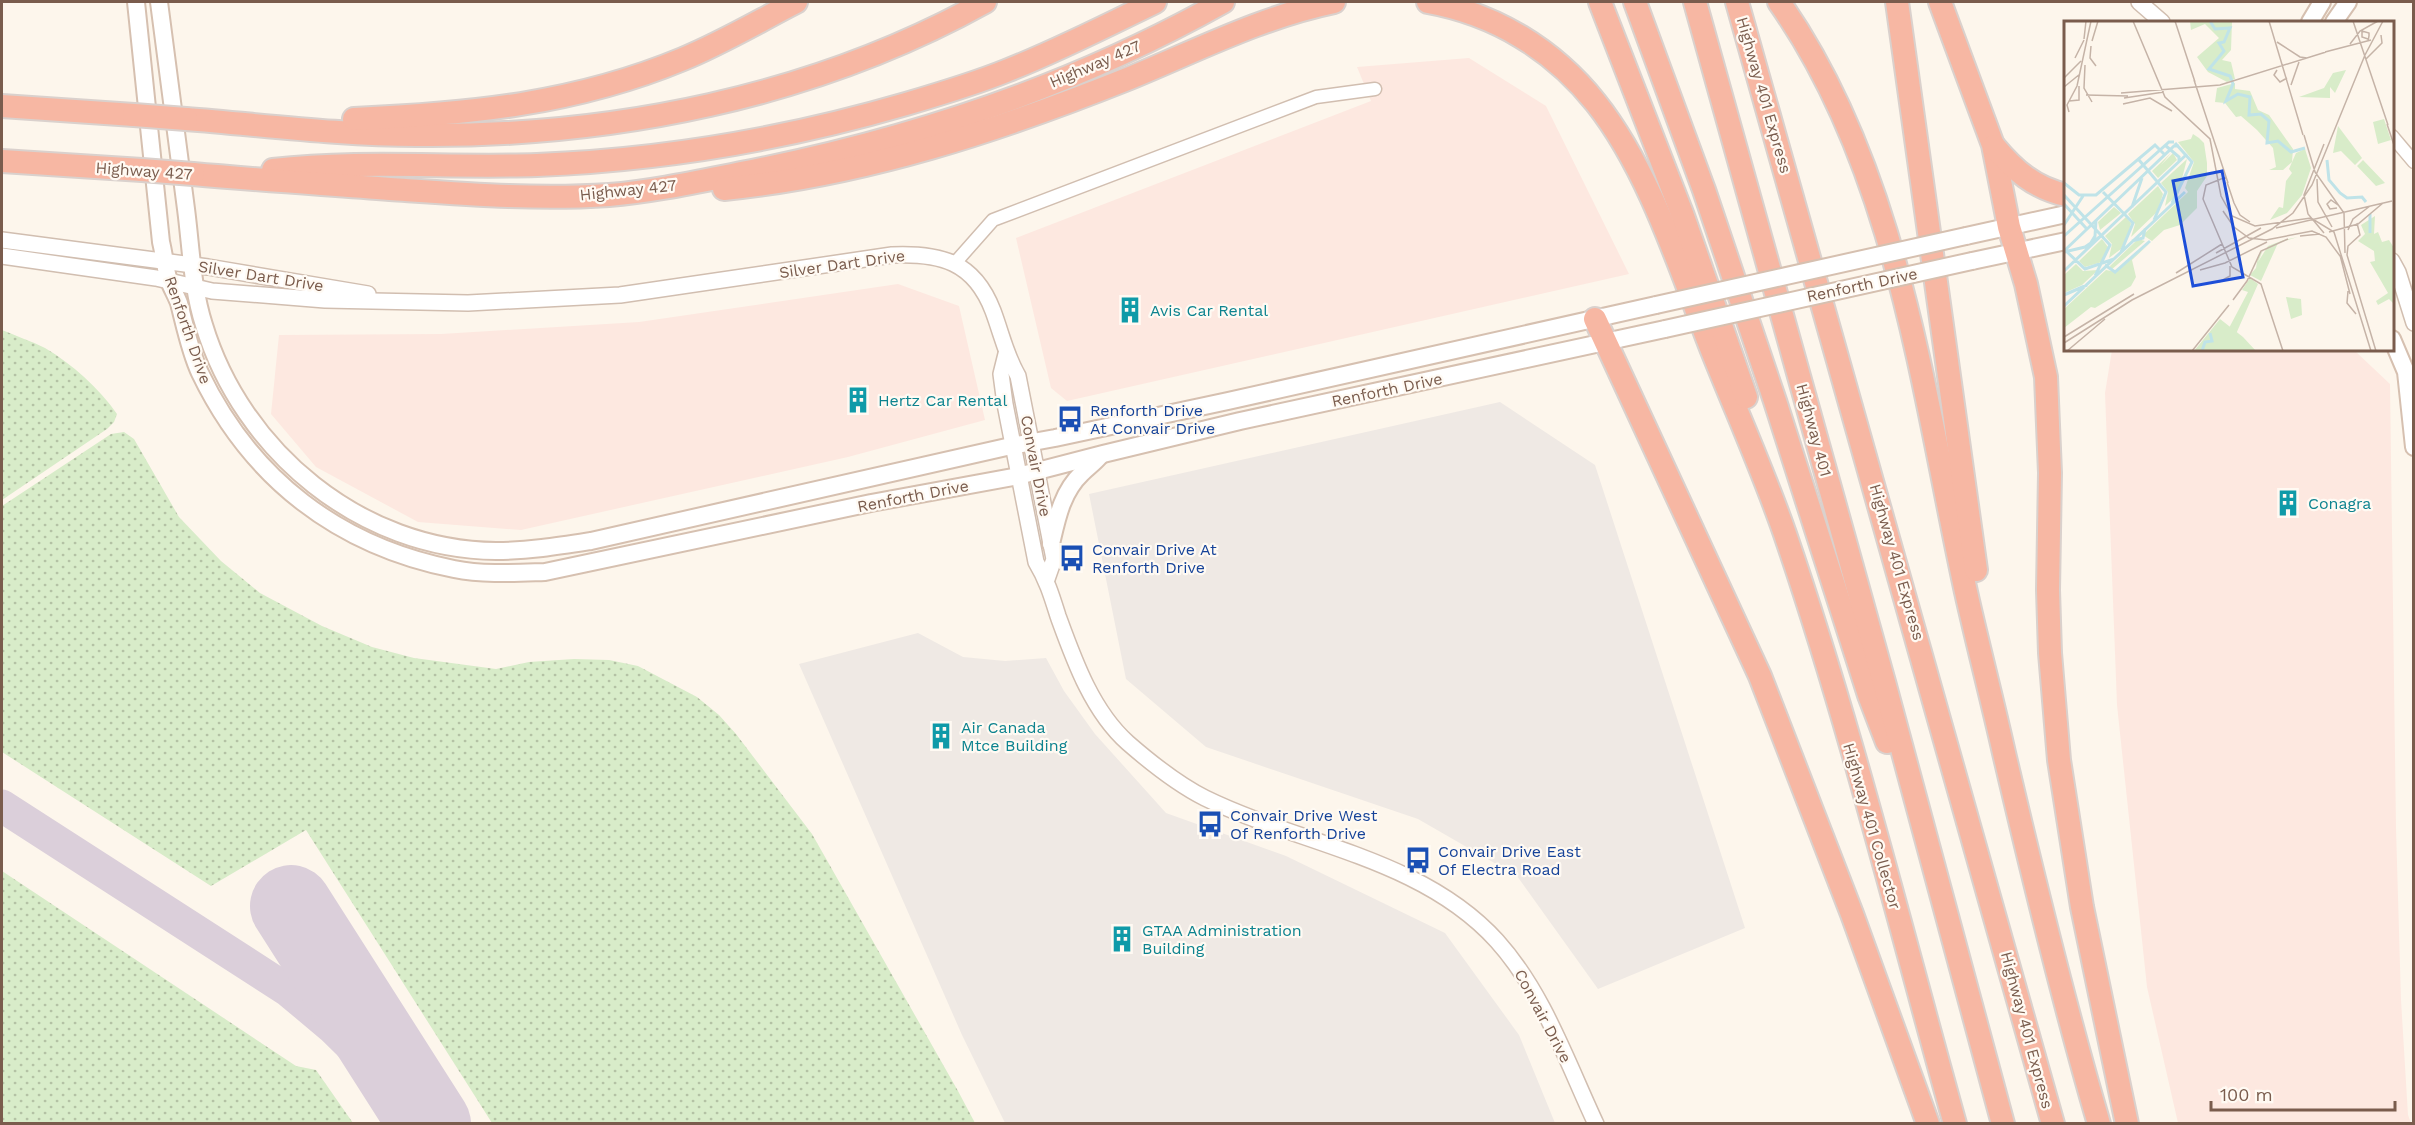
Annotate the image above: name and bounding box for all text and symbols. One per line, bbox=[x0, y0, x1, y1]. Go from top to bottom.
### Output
street label: Highway 401 Express bbox=[1733, 15, 1795, 175]
inset map bbox=[2064, 21, 2394, 351]
street label: Highway 427 bbox=[1047, 36, 1143, 92]
street label: Highway 427 bbox=[95, 158, 193, 184]
street label: Highway 427 bbox=[579, 175, 677, 205]
street label: Silver Dart Drive bbox=[778, 246, 906, 282]
street label: Silver Dart Drive bbox=[197, 257, 325, 295]
street label: Renforth Drive bbox=[1805, 264, 1919, 306]
street label: Renforth Drive bbox=[161, 274, 215, 386]
building icon: Avis Car Rental bbox=[1115, 295, 1145, 325]
place label: Avis Car Rental bbox=[1150, 301, 1268, 320]
street label: Renforth Drive bbox=[1330, 369, 1444, 411]
street label: Highway 401 bbox=[1792, 381, 1836, 479]
building icon: Hertz Car Rental bbox=[843, 385, 873, 415]
place label: Hertz Car Rental bbox=[878, 391, 1007, 410]
place label: Renforth Drive At Convair Drive bbox=[1090, 401, 1215, 438]
bus stop icon: Renforth Drive At Convair Drive bbox=[1055, 404, 1085, 434]
street label: Convair Drive bbox=[1017, 414, 1055, 518]
street label: Renforth Drive bbox=[856, 476, 970, 516]
street label: Highway 401 Express bbox=[1866, 482, 1928, 642]
building icon: Conagra bbox=[2273, 488, 2303, 518]
place label: Conagra bbox=[2308, 494, 2371, 513]
place label: Convair Drive At Renforth Drive bbox=[1092, 540, 1217, 577]
bus stop icon: Convair Drive At Renforth Drive bbox=[1057, 543, 1087, 573]
place label: Air Canada Mtce Building bbox=[961, 718, 1068, 755]
building icon: Air Canada Mtce Building bbox=[926, 721, 956, 751]
street label: Highway 401 Collector bbox=[1839, 741, 1905, 912]
place label: Convair Drive West Of Renforth Drive bbox=[1230, 806, 1378, 843]
bus stop icon: Convair Drive West Of Renforth Drive bbox=[1195, 809, 1225, 839]
place label: Convair Drive East Of Electra Road bbox=[1438, 842, 1581, 879]
bus stop icon: Convair Drive East Of Electra Road bbox=[1403, 845, 1433, 875]
place label: GTAA Administration Building bbox=[1142, 921, 1302, 958]
building icon: GTAA Administration Building bbox=[1107, 924, 1137, 954]
street label: Highway 401 Express bbox=[1997, 949, 2057, 1111]
street label: Convair Drive bbox=[1510, 966, 1576, 1066]
scale bar bbox=[2211, 1074, 2396, 1112]
text: 100 m bbox=[2220, 1084, 2273, 1105]

